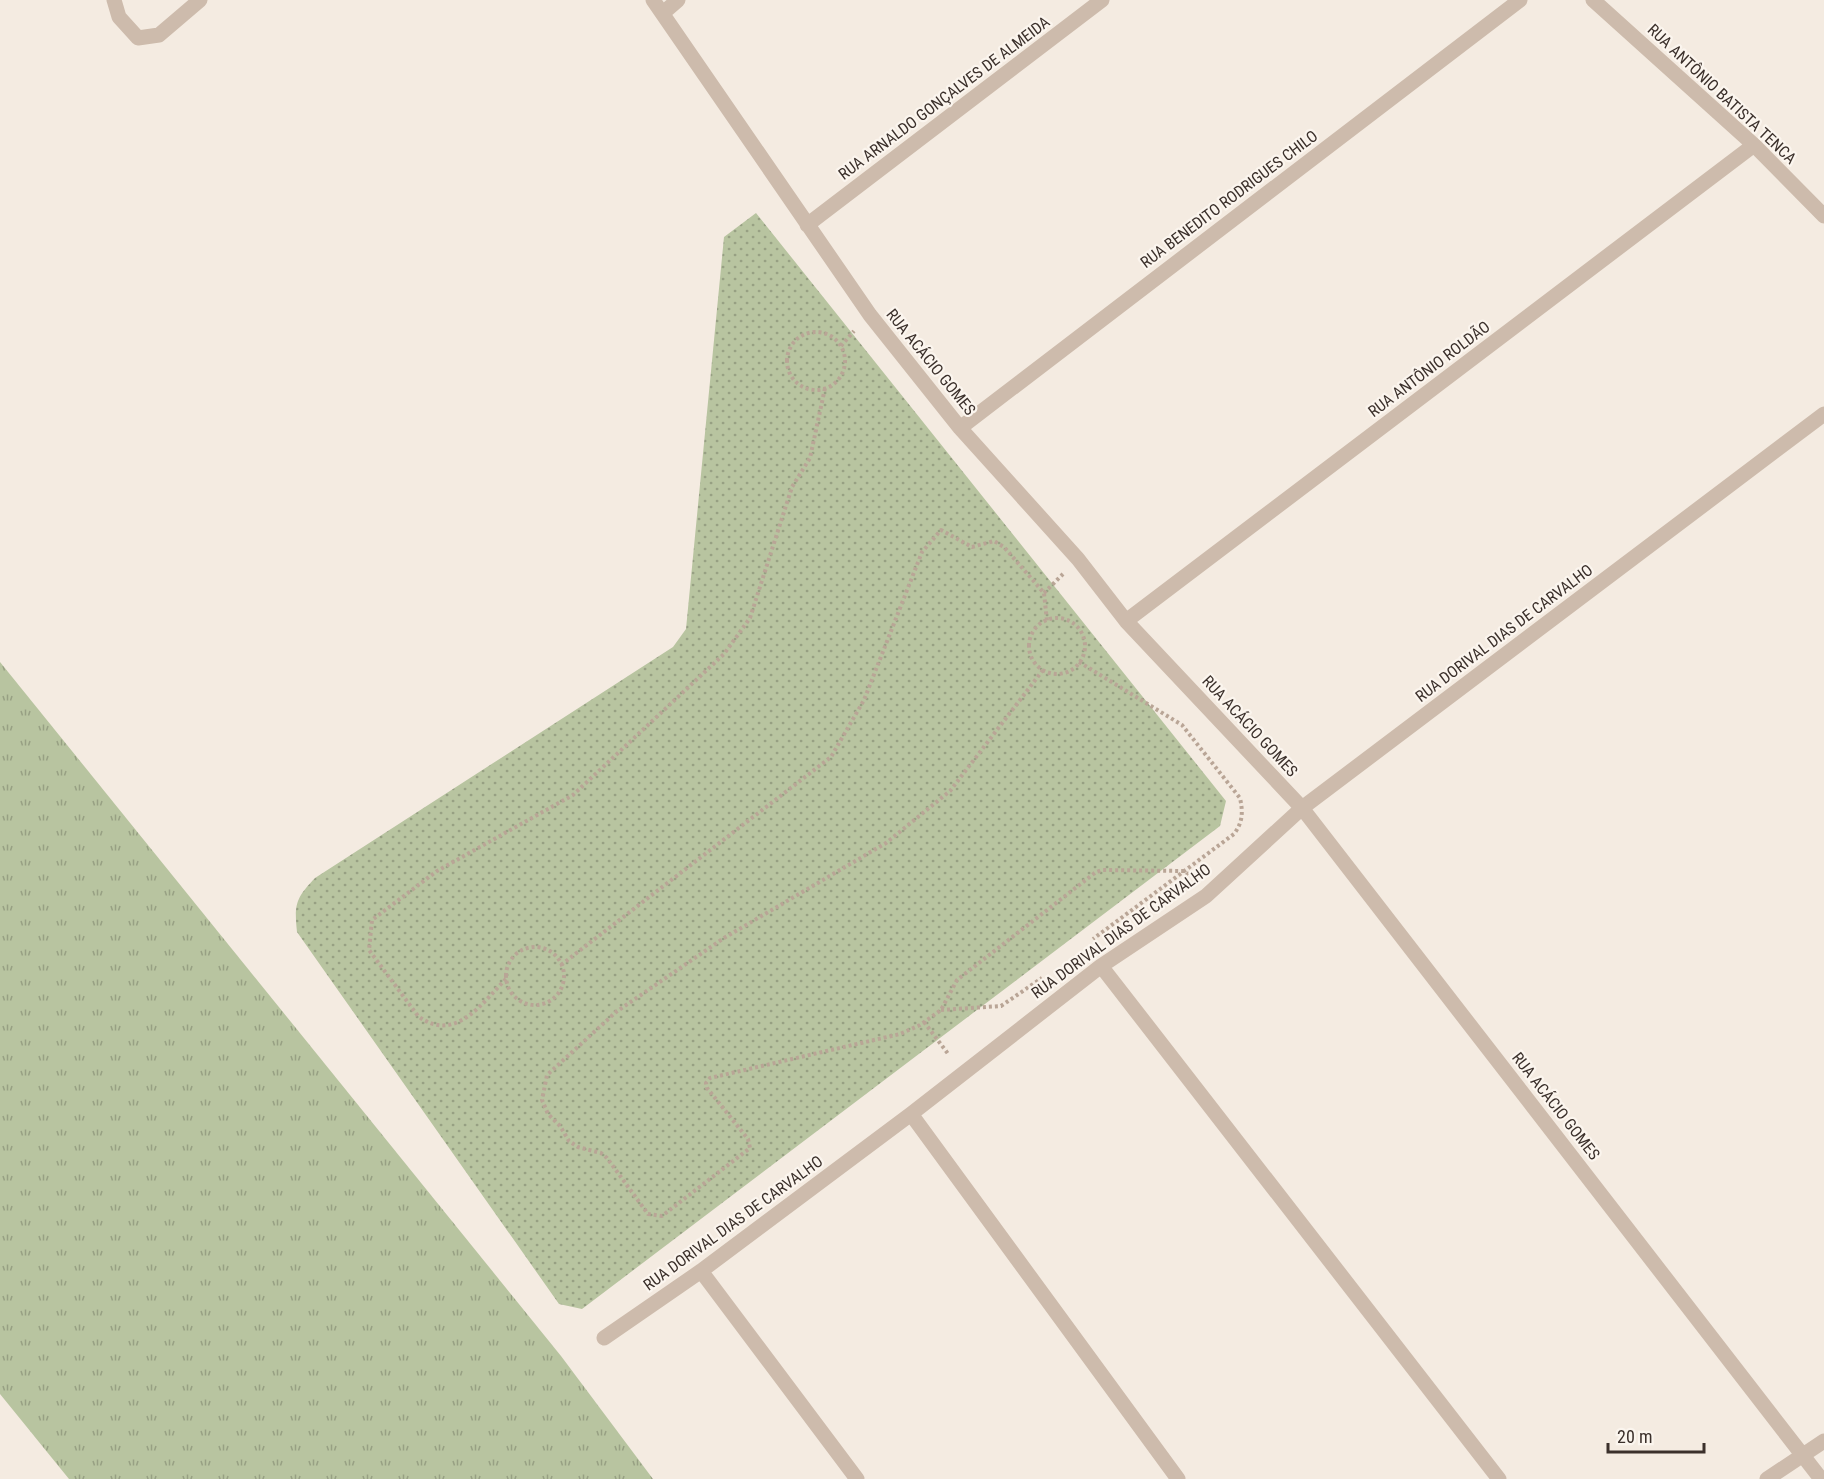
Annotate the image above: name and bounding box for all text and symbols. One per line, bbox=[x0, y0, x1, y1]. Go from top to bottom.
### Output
street label: RUA ARNALDO GONÇALVES DE ALMEIDA bbox=[835, 12, 1053, 184]
street label: RUA ANTÔNIO BATISTA TENCA bbox=[1644, 19, 1801, 168]
street label: RUA BENEDITO RODRIGUES CHILO bbox=[1137, 126, 1321, 272]
street label: RUA ACÁCIO GOMES bbox=[882, 305, 980, 419]
street label: RUA ANTÔNIO ROLDÃO bbox=[1364, 316, 1494, 421]
street label: RUA DORIVAL DIAS DE CARVALHO bbox=[1412, 560, 1596, 706]
street label: RUA ACÁCIO GOMES bbox=[1198, 671, 1302, 781]
street label: RUA DORIVAL DIAS DE CARVALHO bbox=[1028, 860, 1214, 1002]
street label: RUA ACÁCIO GOMES bbox=[1508, 1048, 1604, 1164]
street label: RUA DORIVAL DIAS DE CARVALHO bbox=[640, 1152, 826, 1294]
scale bar bbox=[1608, 1416, 1704, 1454]
text: 20 m bbox=[1617, 1426, 1652, 1447]

